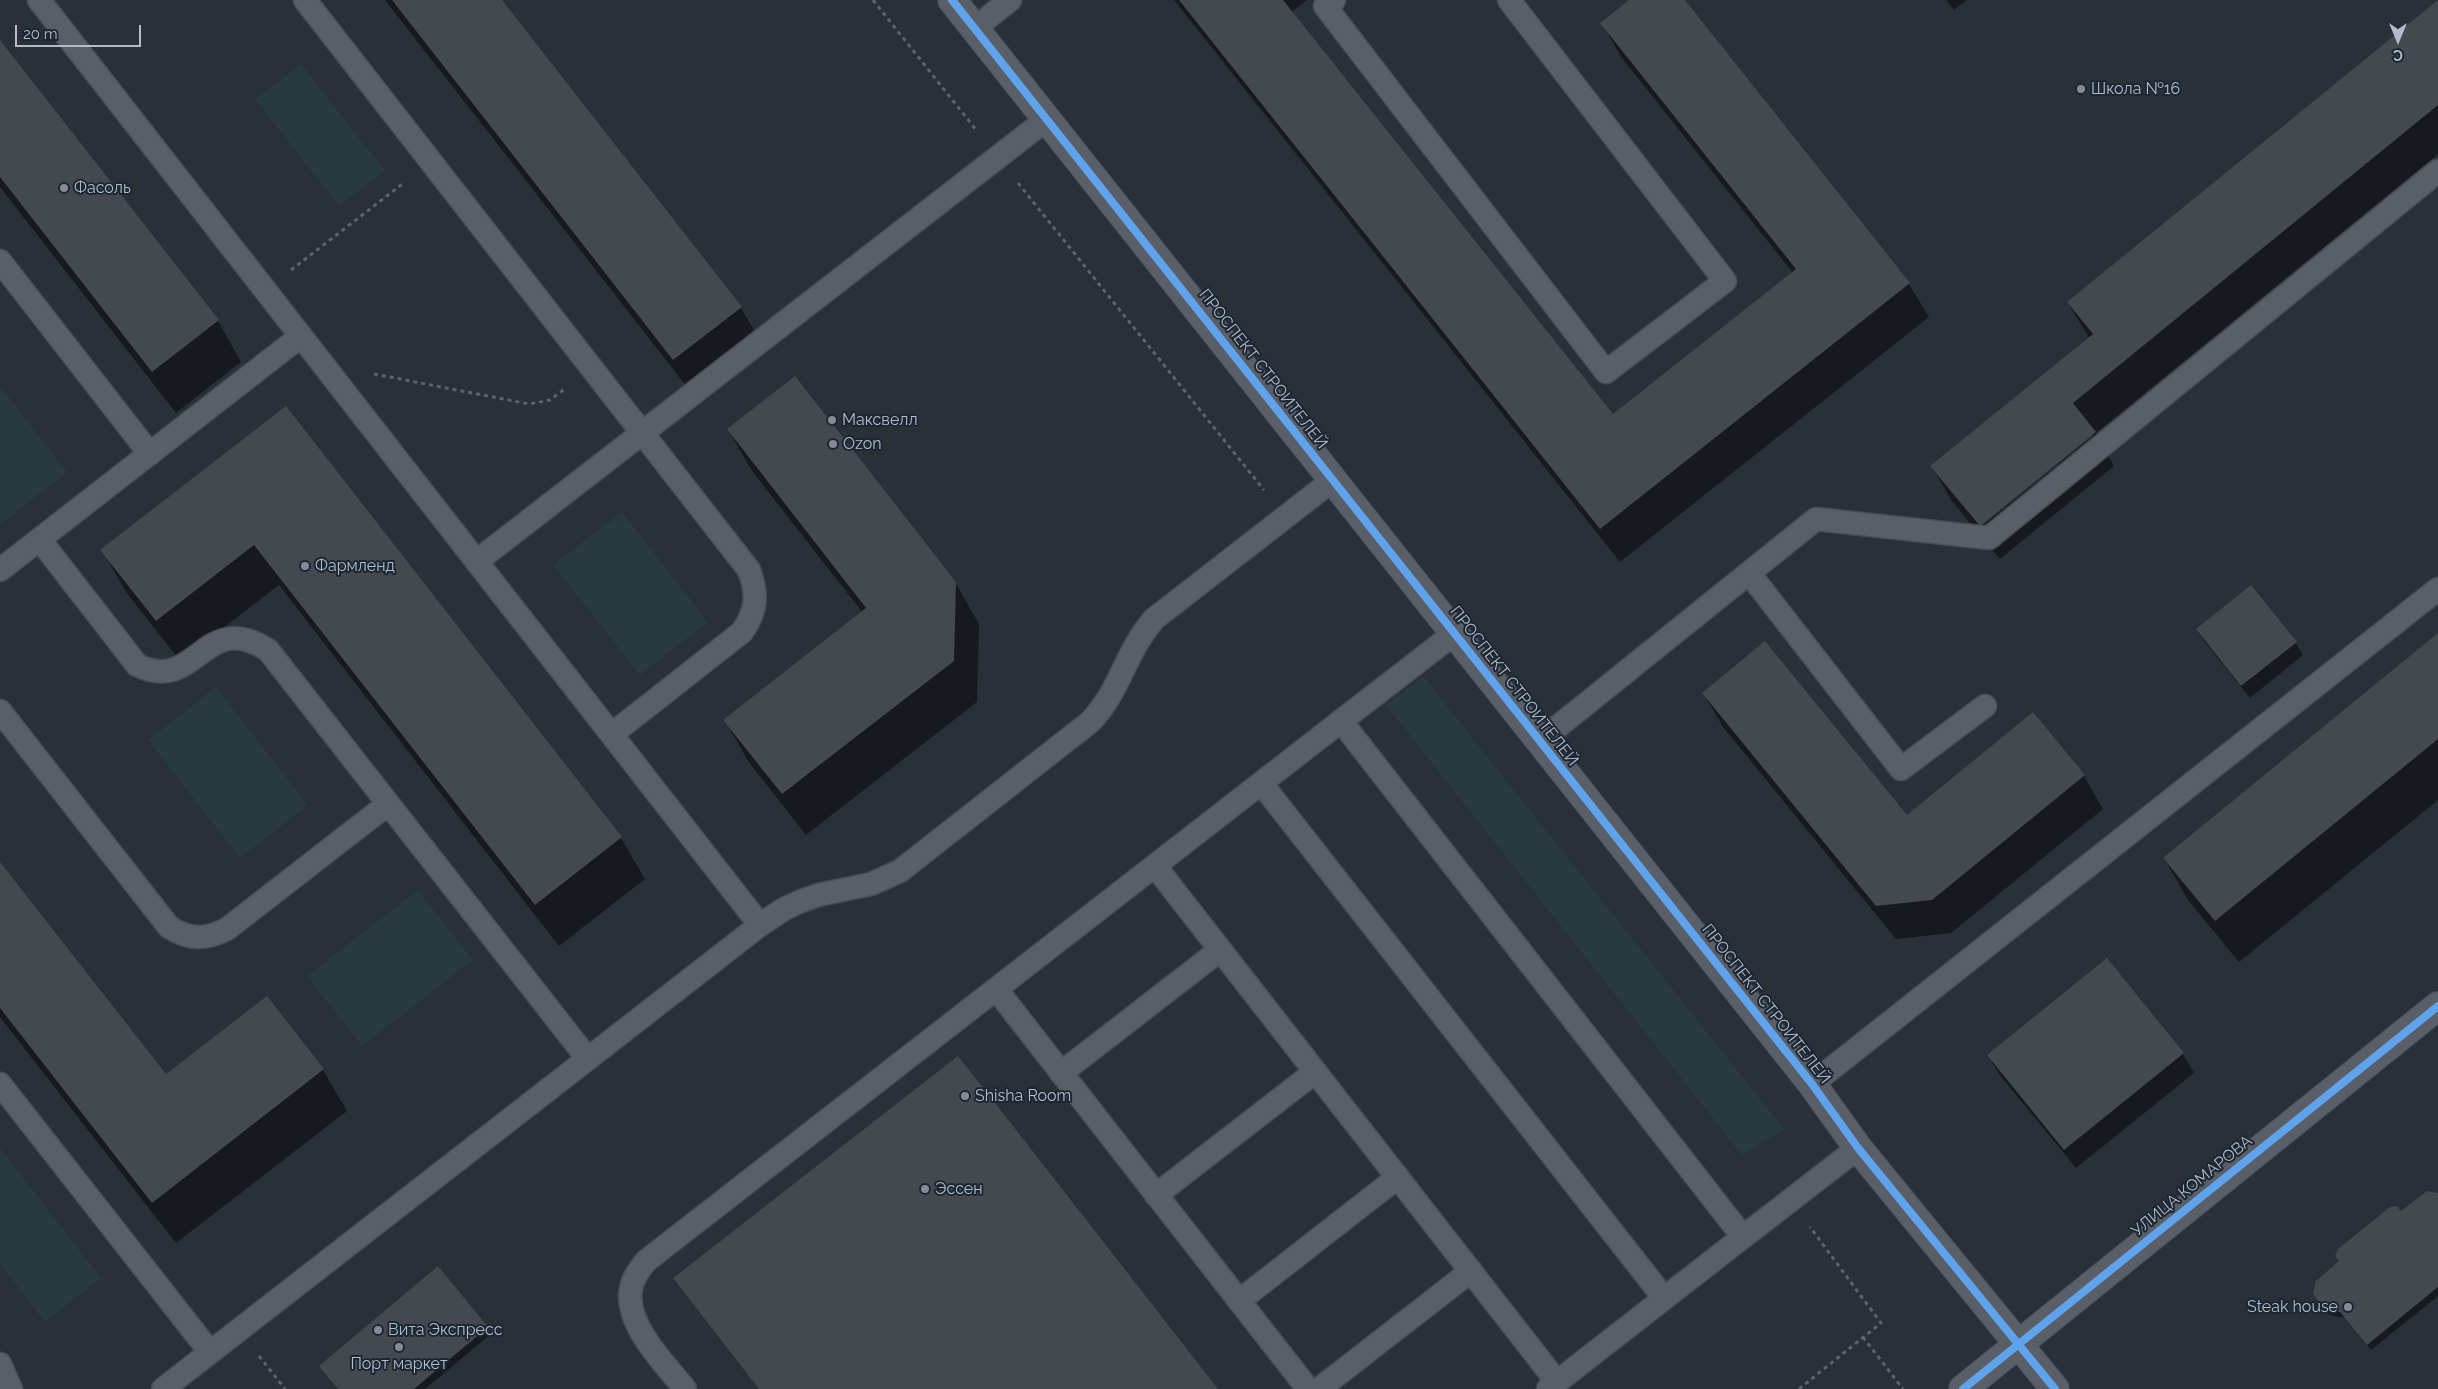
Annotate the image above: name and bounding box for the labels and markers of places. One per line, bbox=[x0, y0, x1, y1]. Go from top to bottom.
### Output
place label: Школа №16 bbox=[2091, 79, 2180, 99]
marker: Школа №16 bbox=[2075, 83, 2087, 95]
place label: Фасоль bbox=[74, 178, 131, 198]
marker: Фасоль bbox=[58, 182, 70, 194]
place label: Максвелл bbox=[842, 410, 918, 430]
marker: Максвелл bbox=[826, 414, 838, 426]
place label: Ozon bbox=[843, 434, 882, 454]
marker: Ozon bbox=[827, 438, 839, 450]
place label: Фармленд bbox=[315, 556, 395, 576]
marker: Фармленд bbox=[299, 560, 311, 572]
place label: Shisha Room bbox=[975, 1086, 1071, 1106]
marker: Shisha Room bbox=[959, 1090, 971, 1102]
place label: Эссен bbox=[935, 1179, 983, 1199]
marker: Эссен bbox=[919, 1183, 931, 1195]
place label: Steak house bbox=[2247, 1297, 2338, 1317]
marker: Steak house bbox=[2342, 1301, 2354, 1313]
place label: Вита Экспресс bbox=[388, 1320, 502, 1340]
marker: Вита Экспресс bbox=[372, 1324, 384, 1336]
marker: Порт маркет bbox=[393, 1341, 405, 1353]
place label: Порт маркет bbox=[350, 1354, 448, 1374]

